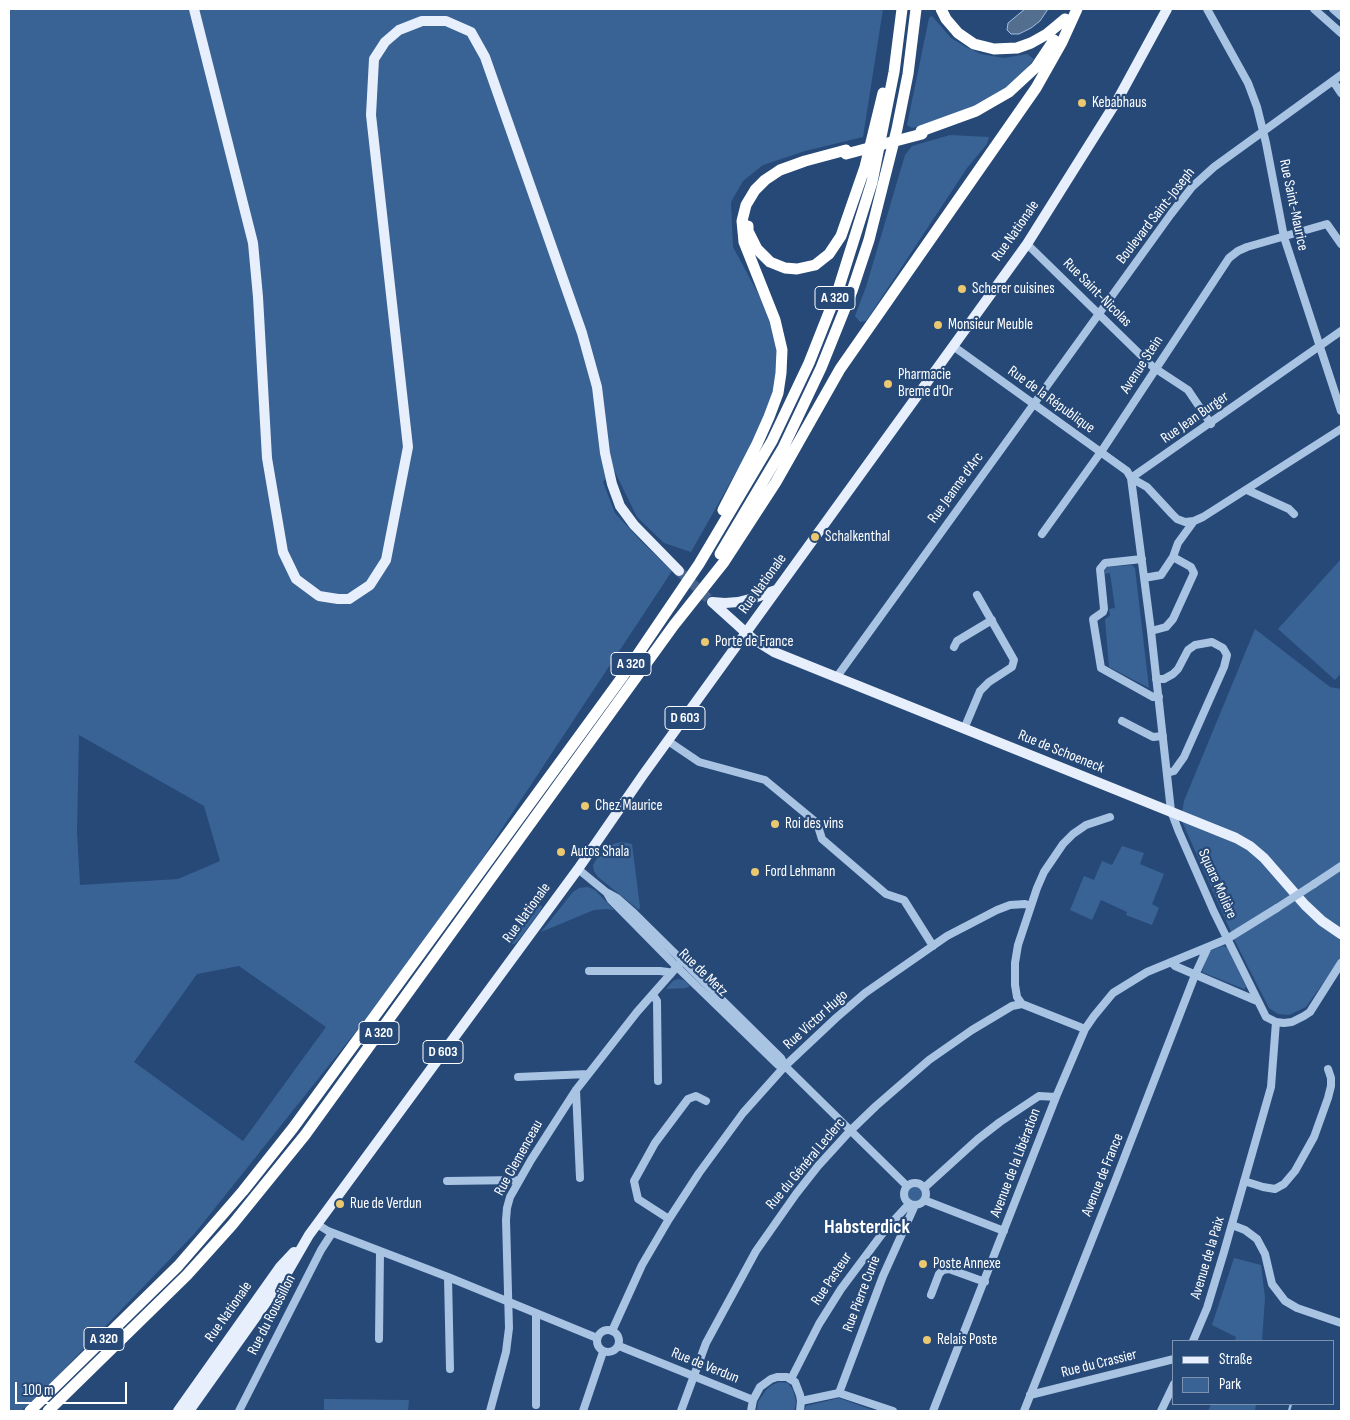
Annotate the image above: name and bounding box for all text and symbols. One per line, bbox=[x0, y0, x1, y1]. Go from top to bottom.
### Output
place label: Kebabhaus bbox=[1092, 94, 1147, 112]
marker: Kebabhaus bbox=[1076, 97, 1088, 109]
street label: Rue Saint-Maurice bbox=[1275, 158, 1311, 252]
street label: Boulevard Saint-Joseph bbox=[1113, 164, 1199, 268]
street label: Rue Nationale bbox=[989, 197, 1043, 265]
street label: Rue Saint-Nicolas bbox=[1059, 255, 1135, 331]
place label: Scherer cuisines bbox=[972, 280, 1055, 298]
marker: Scherer cuisines bbox=[956, 283, 968, 295]
road number: A 320 bbox=[815, 286, 855, 310]
place label: Monsieur Meuble bbox=[948, 316, 1033, 334]
marker: Monsieur Meuble bbox=[932, 319, 944, 331]
street label: Avenue Stein bbox=[1117, 333, 1167, 397]
street label: Rue de la République bbox=[1004, 362, 1098, 438]
place label: Pharmacie Breme d'Or bbox=[898, 366, 953, 401]
marker: Pharmacie Breme d'Or bbox=[882, 378, 894, 390]
street label: Rue Jean Burger bbox=[1158, 388, 1232, 448]
street label: Rue Jeanne d'Arc bbox=[924, 449, 988, 527]
place label: Schalkenthal bbox=[825, 528, 890, 546]
marker: Schalkenthal bbox=[809, 531, 821, 543]
street label: Rue Nationale bbox=[735, 551, 791, 617]
place label: Porte de France bbox=[715, 633, 793, 651]
marker: Porte de France bbox=[699, 636, 711, 648]
road number: A 320 bbox=[611, 652, 651, 676]
road number: D 603 bbox=[665, 706, 705, 730]
street label: Rue de Schoeneck bbox=[1015, 727, 1107, 777]
place label: Chez Maurice bbox=[595, 797, 663, 815]
marker: Chez Maurice bbox=[579, 800, 591, 812]
place label: Roi des vins bbox=[785, 815, 844, 833]
marker: Roi des vins bbox=[769, 818, 781, 830]
place label: Autos Shala bbox=[571, 843, 629, 861]
marker: Autos Shala bbox=[555, 846, 567, 858]
street label: Square Molière bbox=[1194, 846, 1240, 922]
place label: Ford Lehmann bbox=[765, 863, 835, 881]
marker: Ford Lehmann bbox=[749, 866, 761, 878]
street label: Rue Nationale bbox=[499, 880, 555, 946]
street label: Rue de Metz bbox=[675, 945, 731, 1001]
street label: Rue Victor Hugo bbox=[780, 986, 852, 1054]
road number: A 320 bbox=[359, 1021, 399, 1044]
road number: D 603 bbox=[423, 1040, 463, 1064]
street label: Avenue de la Libération bbox=[987, 1106, 1045, 1220]
street label: Rue du Général Leclerc bbox=[763, 1115, 849, 1213]
street label: Rue Clemenceau bbox=[491, 1117, 547, 1199]
street label: Avenue de France bbox=[1078, 1131, 1128, 1219]
place label: Rue de Verdun bbox=[350, 1195, 422, 1213]
marker: Rue de Verdun bbox=[334, 1198, 346, 1210]
street label: Avenue de la Paix bbox=[1187, 1215, 1229, 1301]
district label: Habsterdick bbox=[824, 1216, 910, 1240]
street label: Rue Pasteur bbox=[808, 1249, 856, 1309]
street label: Rue Pierre Curie bbox=[839, 1253, 885, 1335]
place label: Poste Annexe bbox=[933, 1255, 1001, 1273]
marker: Poste Annexe bbox=[917, 1258, 929, 1270]
street label: Rue du Roussillon bbox=[244, 1272, 300, 1358]
street label: Rue Nationale bbox=[202, 1278, 256, 1346]
road number: A 320 bbox=[84, 1328, 124, 1350]
place label: Relais Poste bbox=[937, 1331, 997, 1349]
marker: Relais Poste bbox=[921, 1334, 933, 1346]
legend bbox=[1172, 1340, 1335, 1405]
street label: Rue de Verdun bbox=[668, 1344, 742, 1388]
street label: Rue du Crassier bbox=[1059, 1346, 1139, 1382]
text: Straße bbox=[1219, 1350, 1252, 1369]
scale bar bbox=[18, 1372, 130, 1404]
text: Park bbox=[1219, 1375, 1241, 1394]
text: 100 m bbox=[23, 1381, 54, 1400]

